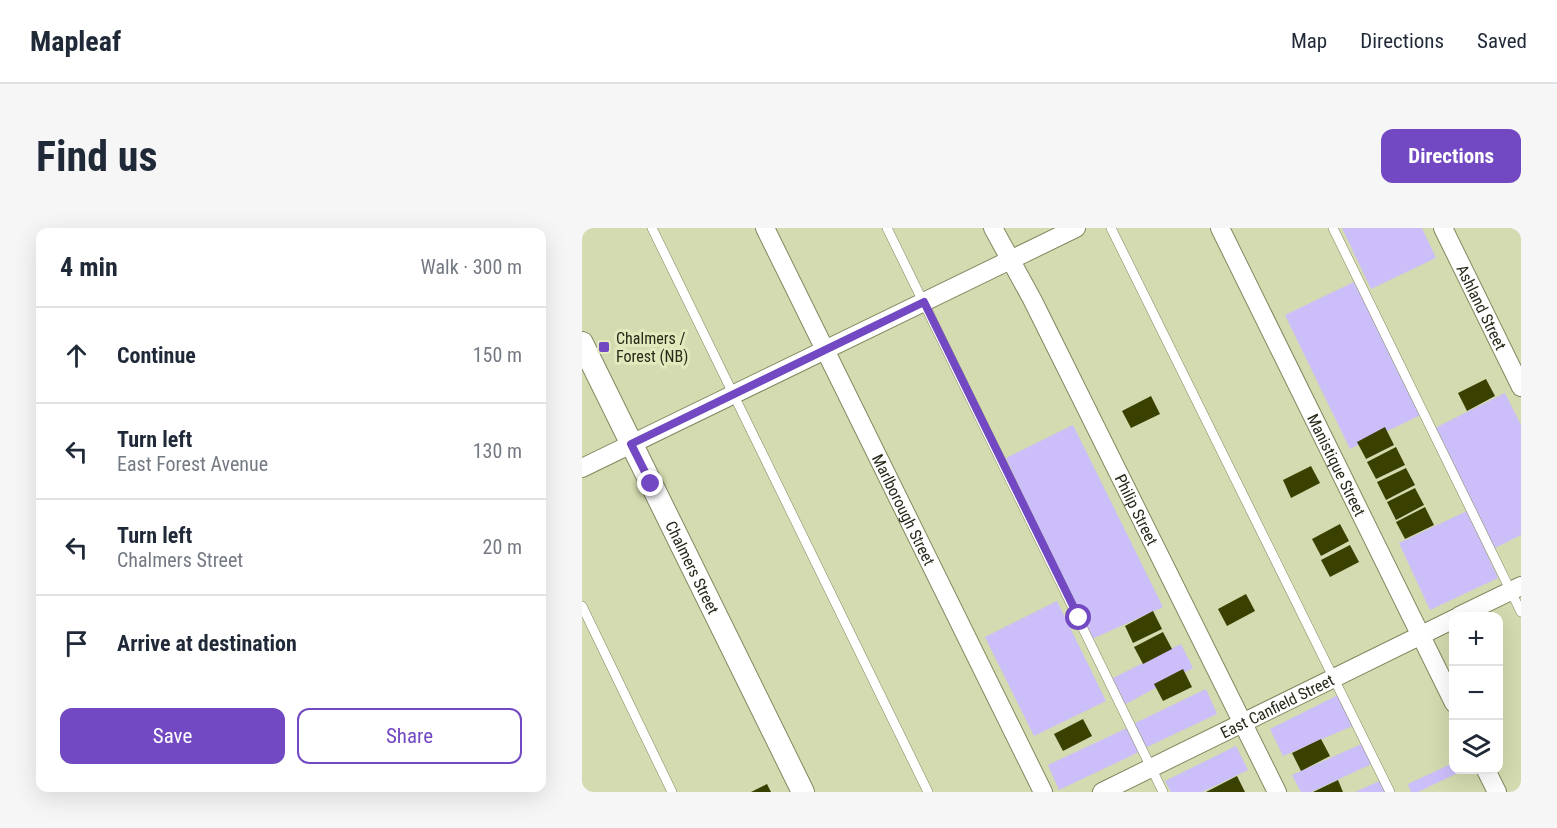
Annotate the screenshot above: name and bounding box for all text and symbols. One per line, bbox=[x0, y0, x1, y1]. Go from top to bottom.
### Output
text: Mapleaf bbox=[30, 25, 121, 58]
text: Map bbox=[1291, 29, 1327, 53]
text: Directions bbox=[1360, 29, 1444, 53]
text: Saved bbox=[1477, 29, 1527, 53]
button: Directions bbox=[1381, 129, 1521, 183]
text: Find us bbox=[36, 132, 157, 181]
text: 4 min bbox=[60, 252, 118, 282]
text: Walk · 300 m bbox=[421, 255, 522, 279]
street label: Ashland Street bbox=[1453, 261, 1511, 353]
place label: Chalmers / Forest (NB) bbox=[616, 329, 688, 366]
icon: ahead bbox=[60, 339, 93, 372]
marker: Chalmers / Forest (NB) bbox=[597, 340, 611, 354]
text: Continue bbox=[117, 343, 196, 368]
text: 150 m bbox=[473, 343, 522, 367]
street label: Manistique Street bbox=[1304, 411, 1370, 519]
text: Turn left bbox=[117, 427, 192, 452]
icon: left bbox=[60, 435, 93, 468]
text: 130 m bbox=[473, 439, 522, 463]
street label: Marlborough Street bbox=[868, 451, 939, 569]
text: East Forest Avenue bbox=[117, 452, 268, 476]
route end bbox=[637, 470, 663, 496]
street label: Philip Street bbox=[1111, 471, 1162, 548]
street label: Chalmers Street bbox=[662, 518, 723, 617]
text: Turn left bbox=[117, 523, 192, 548]
icon: left bbox=[60, 531, 93, 564]
text: 20 m bbox=[483, 535, 522, 559]
text: Chalmers Street bbox=[117, 548, 243, 572]
route start bbox=[1065, 604, 1091, 630]
map controls bbox=[1449, 612, 1503, 774]
button: + bbox=[1449, 612, 1503, 666]
icon: arrive bbox=[60, 627, 93, 660]
text: Arrive at destination bbox=[117, 631, 297, 656]
button: − bbox=[1449, 666, 1503, 720]
street label: East Canfield Street bbox=[1217, 670, 1337, 742]
button: Save bbox=[60, 708, 285, 764]
button: Share bbox=[297, 708, 522, 764]
button: layers bbox=[1449, 720, 1503, 774]

